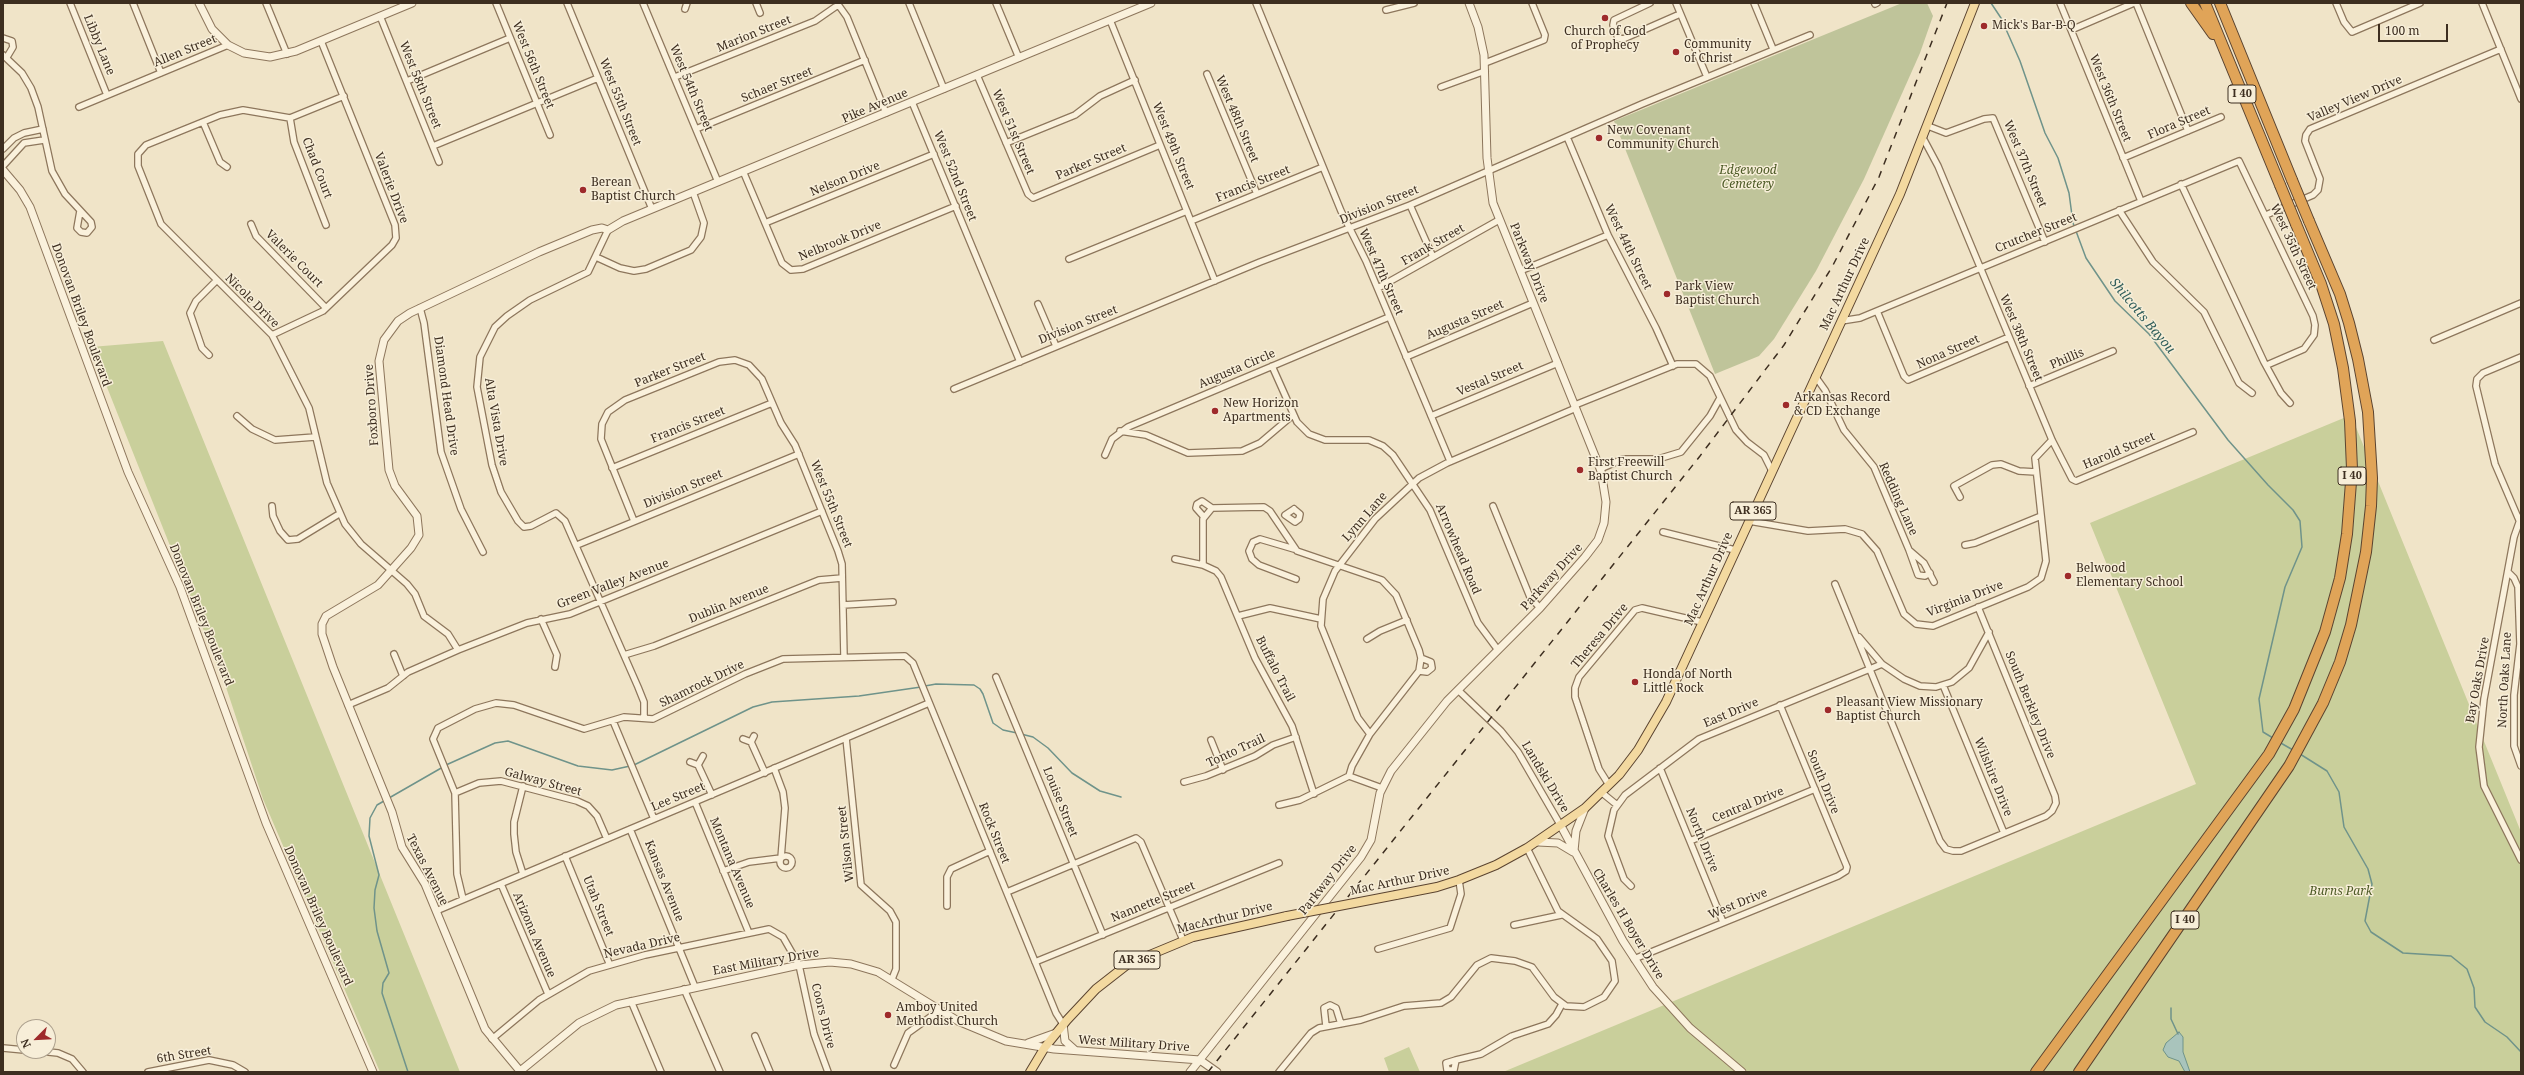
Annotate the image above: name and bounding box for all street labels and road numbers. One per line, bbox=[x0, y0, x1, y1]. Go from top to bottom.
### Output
street label: Libby Lane bbox=[80, 13, 118, 77]
street label: Marion Street bbox=[715, 13, 793, 55]
street label: West 56th Street bbox=[509, 19, 557, 111]
street label: Allen Street bbox=[151, 32, 219, 70]
street label: West 58th Street bbox=[396, 39, 444, 131]
street label: West 54th Street bbox=[666, 42, 716, 134]
street label: West 36th Street bbox=[2086, 52, 2134, 144]
street label: West 55th Street bbox=[596, 56, 644, 148]
street label: Schaer Street bbox=[739, 64, 815, 106]
street label: West 48th Street bbox=[1212, 73, 1262, 165]
street label: Valley View Drive bbox=[2306, 73, 2404, 125]
road number: I 40 bbox=[2228, 85, 2256, 103]
street label: Pike Avenue bbox=[840, 86, 910, 126]
street label: West 51st Street bbox=[989, 87, 1037, 177]
street label: West 49th Street bbox=[1149, 100, 1197, 192]
street label: Flora Street bbox=[2146, 103, 2212, 143]
street label: West 37th Street bbox=[2000, 118, 2050, 210]
street label: West 52nd Street bbox=[930, 129, 980, 223]
street label: Chad Court bbox=[299, 136, 335, 200]
street label: Parker Street bbox=[1054, 141, 1128, 183]
street label: Valerie Drive bbox=[371, 150, 411, 226]
street label: Nelson Drive bbox=[808, 158, 882, 200]
street label: Francis Street bbox=[1214, 163, 1292, 205]
street label: Division Street bbox=[1337, 183, 1421, 227]
street label: West 44th Street bbox=[1601, 202, 1655, 292]
street label: West 35th Street bbox=[2267, 202, 2319, 292]
street label: Crutcher Street bbox=[1993, 210, 2079, 256]
street label: Nelbrook Drive bbox=[797, 218, 883, 264]
street label: Frank Street bbox=[1399, 221, 1467, 269]
street label: Parkway Drive bbox=[1506, 221, 1552, 305]
street label: Valerie Court bbox=[262, 227, 326, 291]
street label: West 47th Street bbox=[1356, 227, 1406, 317]
street label: Mac Arthur Drive bbox=[1817, 235, 1873, 333]
street label: Donovan Briley Boulevard bbox=[48, 241, 114, 389]
street label: Nicole Drive bbox=[222, 271, 282, 331]
street label: West 38th Street bbox=[1996, 292, 2046, 384]
street label: Augusta Street bbox=[1424, 297, 1506, 343]
street label: Division Street bbox=[1036, 303, 1120, 347]
street label: Nona Street bbox=[1914, 332, 1982, 372]
street label: Diamond Head Drive bbox=[430, 335, 462, 457]
street label: Phillis bbox=[2048, 345, 2086, 373]
street label: Augusta Circle bbox=[1196, 346, 1278, 392]
street label: Parker Street bbox=[632, 349, 708, 391]
street label: Vestal Street bbox=[1455, 359, 1525, 399]
street label: Foxboro Drive bbox=[362, 364, 382, 446]
street label: Alta Vista Drive bbox=[481, 377, 511, 467]
street label: Francis Street bbox=[649, 404, 727, 446]
street label: Harold Street bbox=[2081, 429, 2157, 473]
street label: West 55th Street bbox=[807, 458, 855, 550]
street label: Redding Lane bbox=[1875, 460, 1921, 538]
street label: Division Street bbox=[641, 467, 725, 511]
road number: I 40 bbox=[2338, 467, 2366, 485]
street label: Lynn Lane bbox=[1340, 489, 1390, 545]
street label: Arrowhead Road bbox=[1432, 501, 1484, 597]
road number: AR 365 bbox=[1730, 502, 1776, 520]
street label: Mac Arthur Drive bbox=[1682, 530, 1736, 628]
street label: Parkway Drive bbox=[1518, 541, 1586, 613]
street label: Donovan Briley Boulevard bbox=[166, 542, 236, 688]
street label: Green Valley Avenue bbox=[555, 556, 671, 612]
street label: Virginia Drive bbox=[1925, 578, 2005, 620]
street label: Dublin Avenue bbox=[687, 581, 771, 627]
street label: Theresa Drive bbox=[1569, 601, 1631, 671]
street label: North Oaks Lane bbox=[2495, 632, 2515, 728]
street label: Buffalo Trail bbox=[1252, 634, 1298, 704]
street label: Bay Oaks Drive bbox=[2463, 636, 2493, 724]
street label: South Berkley Drive bbox=[2002, 649, 2058, 761]
street label: Shamrock Drive bbox=[657, 657, 747, 711]
street label: East Drive bbox=[1701, 695, 1761, 731]
street label: Tonto Trail bbox=[1205, 731, 1267, 771]
street label: Wilshire Drive bbox=[1971, 735, 2015, 819]
street label: Landski Drive bbox=[1518, 739, 1572, 815]
street label: South Drive bbox=[1804, 748, 1842, 816]
street label: Galway Street bbox=[503, 765, 583, 799]
street label: Louise Street bbox=[1039, 765, 1081, 839]
street label: Lee Street bbox=[649, 779, 707, 815]
street label: Central Drive bbox=[1710, 784, 1786, 826]
street label: Rock Street bbox=[975, 800, 1013, 866]
street label: Wilson Street bbox=[835, 805, 857, 883]
street label: North Drive bbox=[1683, 806, 1721, 874]
street label: Montana Avenue bbox=[706, 815, 758, 911]
street label: Texas Avenue bbox=[403, 832, 451, 908]
street label: Kansas Avenue bbox=[641, 838, 687, 924]
street label: Parkway Drive bbox=[1296, 842, 1360, 918]
street label: Donovan Briley Boulevard bbox=[281, 844, 355, 988]
street label: Mac Arthur Drive bbox=[1349, 863, 1451, 899]
street label: Charles H Boyer Drive bbox=[1589, 866, 1667, 982]
street label: Utah Street bbox=[579, 874, 617, 938]
street label: Nannette Street bbox=[1109, 879, 1197, 925]
street label: West Drive bbox=[1706, 886, 1770, 922]
street label: Arizona Avenue bbox=[509, 890, 559, 980]
street label: MacArthur Drive bbox=[1176, 899, 1274, 937]
road number: I 40 bbox=[2171, 911, 2199, 929]
street label: Nevada Drive bbox=[602, 930, 682, 962]
street label: East Military Drive bbox=[712, 946, 820, 978]
road number: AR 365 bbox=[1114, 951, 1160, 969]
street label: Coors Drive bbox=[808, 982, 838, 1050]
street label: West Military Drive bbox=[1078, 1033, 1190, 1055]
street label: 6th Street bbox=[156, 1044, 212, 1066]

